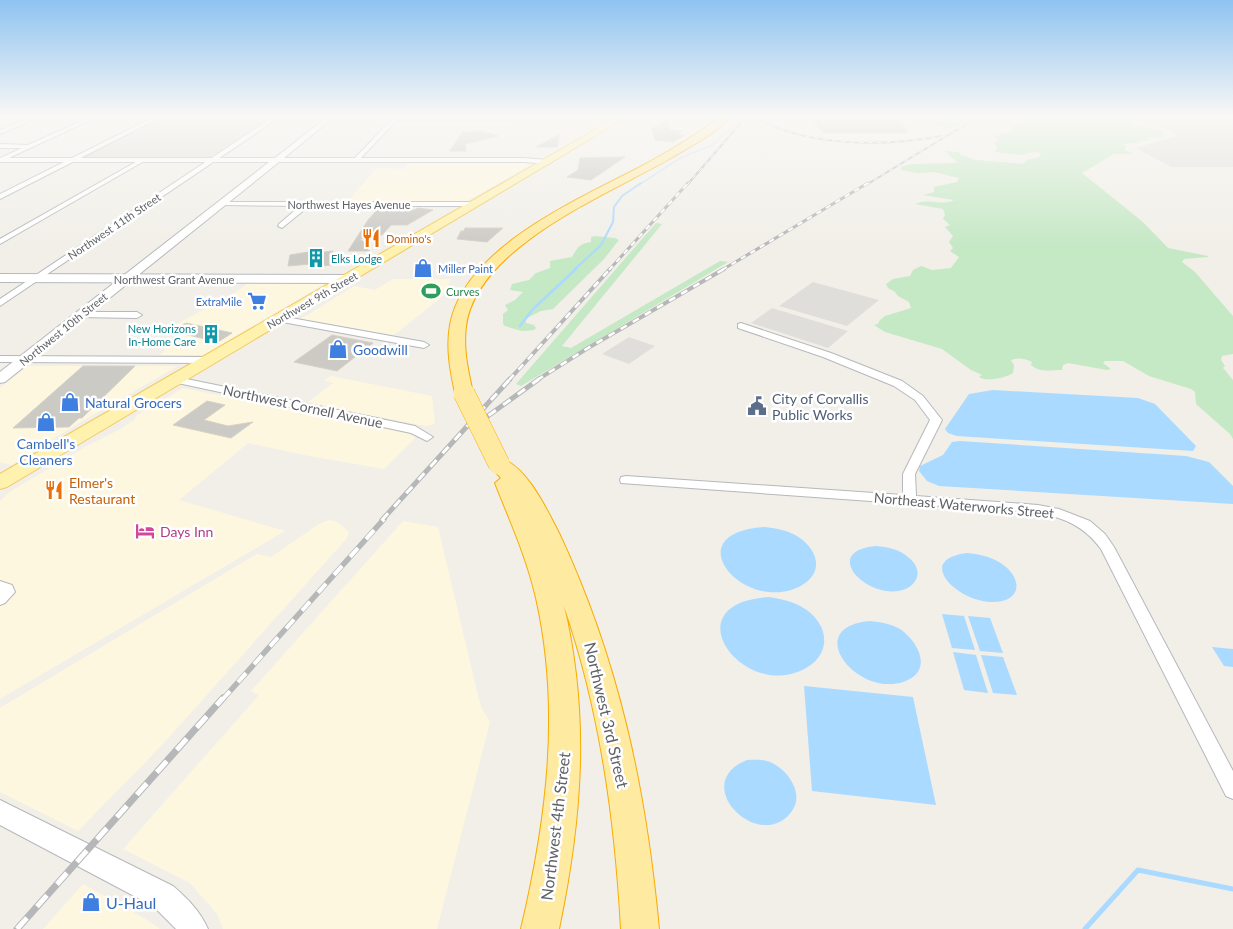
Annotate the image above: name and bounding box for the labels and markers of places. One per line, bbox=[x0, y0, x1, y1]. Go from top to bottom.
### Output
restaurant icon: Domino's bbox=[360, 227, 382, 249]
place label: Domino's bbox=[386, 232, 432, 245]
building icon: Elks Lodge bbox=[305, 247, 327, 269]
place label: Elks Lodge bbox=[331, 252, 382, 265]
shop icon: Miller Paint bbox=[412, 257, 434, 279]
place label: Miller Paint bbox=[438, 262, 493, 275]
sports icon: Curves bbox=[420, 280, 442, 302]
place label: Curves bbox=[446, 285, 480, 298]
supermarket icon: ExtraMile bbox=[246, 290, 268, 312]
place label: ExtraMile bbox=[196, 295, 242, 308]
place label: New Horizons In-Home Care bbox=[128, 322, 196, 348]
building icon: New Horizons In-Home Care bbox=[200, 323, 222, 345]
shop icon: Goodwill bbox=[327, 338, 349, 360]
place label: Goodwill bbox=[353, 341, 408, 358]
place label: City of Corvallis Public Works bbox=[772, 390, 869, 423]
shop icon: Natural Grocers bbox=[59, 391, 81, 413]
place label: Natural Grocers bbox=[85, 394, 182, 411]
public building icon: City of Corvallis Public Works bbox=[746, 395, 768, 417]
shop icon: Cambell's Cleaners bbox=[35, 411, 57, 433]
place label: Cambell's Cleaners bbox=[17, 435, 75, 468]
place label: Elmer's Restaurant bbox=[69, 474, 135, 507]
restaurant icon: Elmer's Restaurant bbox=[43, 479, 65, 501]
hotel icon: Days Inn bbox=[134, 520, 156, 542]
place label: Days Inn bbox=[160, 523, 213, 540]
shop icon: U-Haul bbox=[80, 891, 102, 913]
place label: U-Haul bbox=[106, 893, 156, 912]

